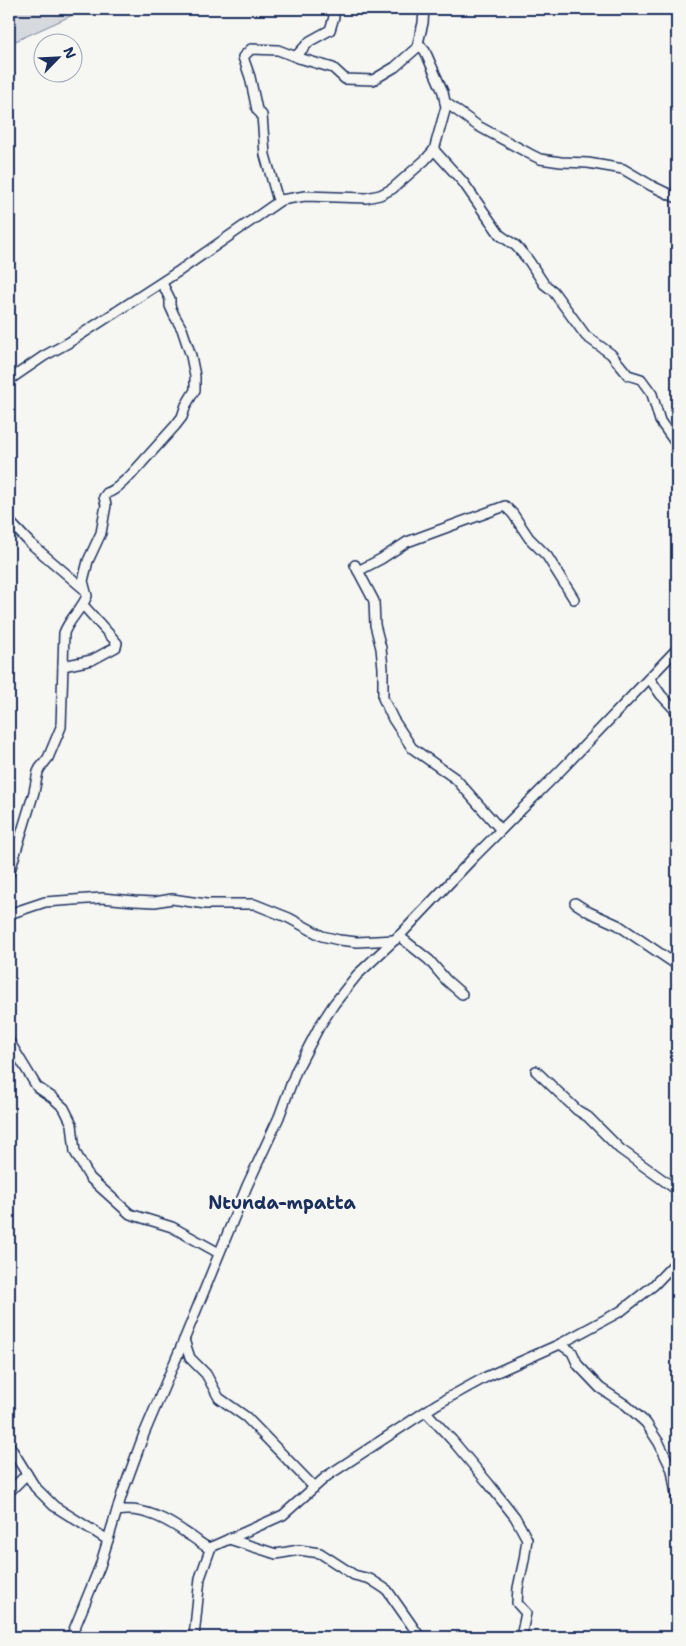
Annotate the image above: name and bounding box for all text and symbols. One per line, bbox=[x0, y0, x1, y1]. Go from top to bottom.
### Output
north arrow bbox=[32, 32, 82, 82]
text: N bbox=[59, 44, 80, 61]
district label: Ntunda-mpatta bbox=[208, 1191, 356, 1215]

